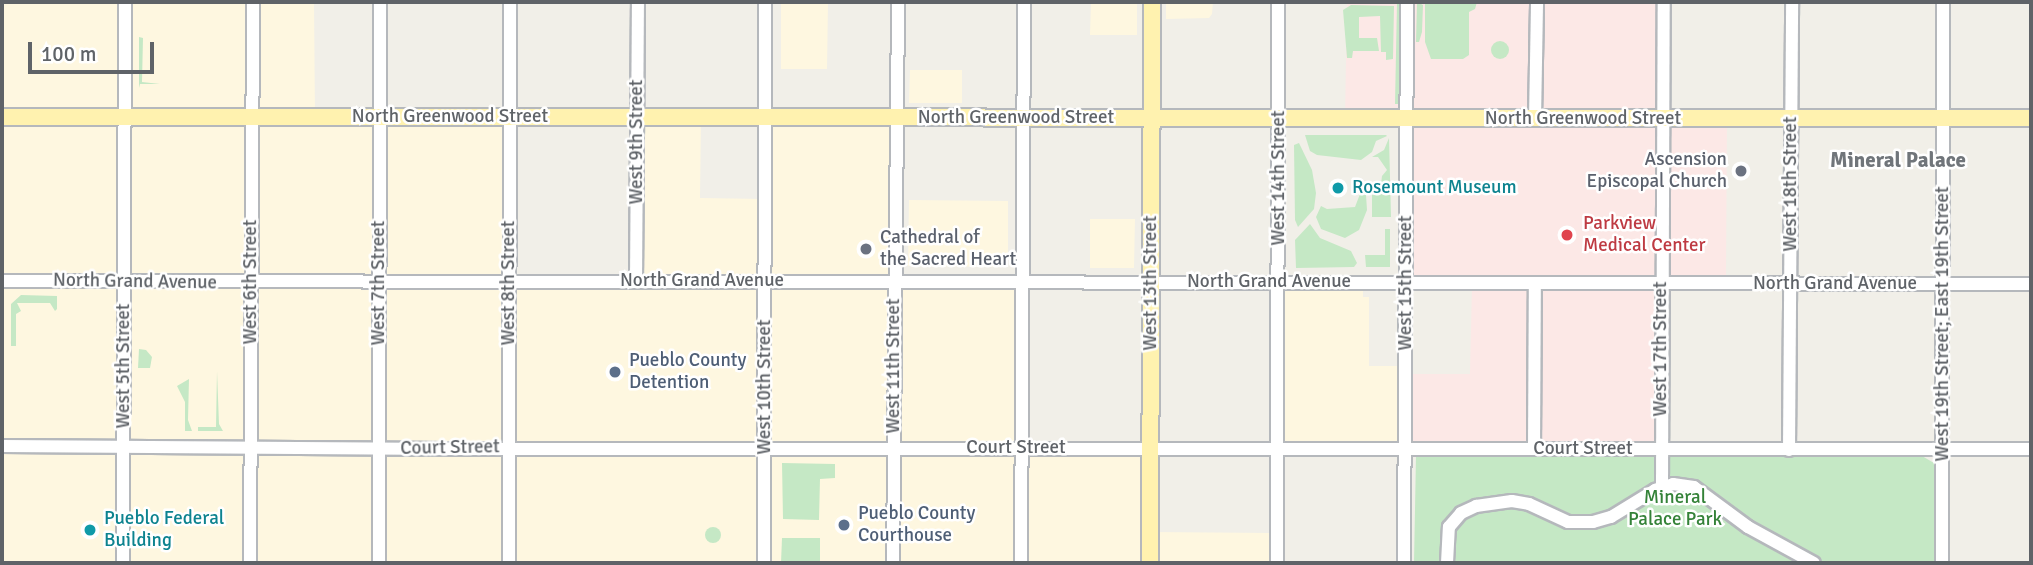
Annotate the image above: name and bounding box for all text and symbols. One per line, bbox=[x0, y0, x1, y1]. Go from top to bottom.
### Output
scale bar bbox=[32, 28, 158, 72]
text: 100 m bbox=[41, 41, 96, 67]
street label: West 9th Street bbox=[626, 80, 648, 204]
street label: North Greenwood Street bbox=[352, 106, 548, 128]
street label: North Greenwood Street bbox=[918, 107, 1114, 129]
street label: North Greenwood Street bbox=[1485, 108, 1681, 130]
street label: West 14th Street bbox=[1268, 110, 1290, 246]
street label: West 18th Street bbox=[1780, 116, 1802, 252]
district label: Mineral Palace bbox=[1830, 147, 1966, 173]
place label: Ascension Episcopal Church bbox=[1586, 149, 1727, 193]
marker: Ascension Episcopal Church bbox=[1733, 163, 1749, 179]
place label: Rosemount Museum bbox=[1352, 177, 1517, 199]
marker: Rosemount Museum bbox=[1330, 180, 1346, 196]
street label: West 19th Street; East 19th Street bbox=[1932, 186, 1954, 462]
place label: Parkview Medical Center bbox=[1583, 213, 1706, 257]
street label: West 13th Street bbox=[1140, 215, 1162, 351]
street label: West 15th Street bbox=[1395, 215, 1417, 351]
street label: West 6th Street bbox=[240, 220, 262, 344]
street label: West 7th Street bbox=[368, 221, 390, 345]
street label: West 8th Street bbox=[498, 221, 520, 345]
marker: Parkview Medical Center bbox=[1557, 225, 1577, 245]
place label: Cathedral of the Sacred Heart bbox=[880, 227, 1016, 271]
marker: Cathedral of the Sacred Heart bbox=[858, 241, 874, 257]
street label: North Grand Avenue bbox=[53, 269, 217, 295]
street label: North Grand Avenue bbox=[620, 270, 784, 292]
street label: North Grand Avenue bbox=[1187, 271, 1351, 293]
street label: North Grand Avenue bbox=[1753, 273, 1917, 295]
street label: West 17th Street bbox=[1650, 281, 1672, 417]
street label: West 11th Street bbox=[883, 298, 905, 434]
street label: West 5th Street bbox=[113, 304, 135, 428]
street label: West 10th Street bbox=[754, 319, 776, 455]
place label: Pueblo County Detention bbox=[629, 350, 746, 394]
marker: Pueblo County Detention bbox=[607, 364, 623, 380]
street label: Court Street bbox=[400, 436, 500, 460]
street label: Court Street bbox=[966, 437, 1066, 459]
street label: Court Street bbox=[1533, 438, 1633, 460]
park label: Mineral Palace Park bbox=[1628, 487, 1722, 531]
place label: Pueblo County Courthouse bbox=[858, 503, 975, 547]
place label: Pueblo Federal Building bbox=[104, 508, 224, 552]
marker: Pueblo County Courthouse bbox=[836, 517, 852, 533]
marker: Pueblo Federal Building bbox=[82, 522, 98, 538]

